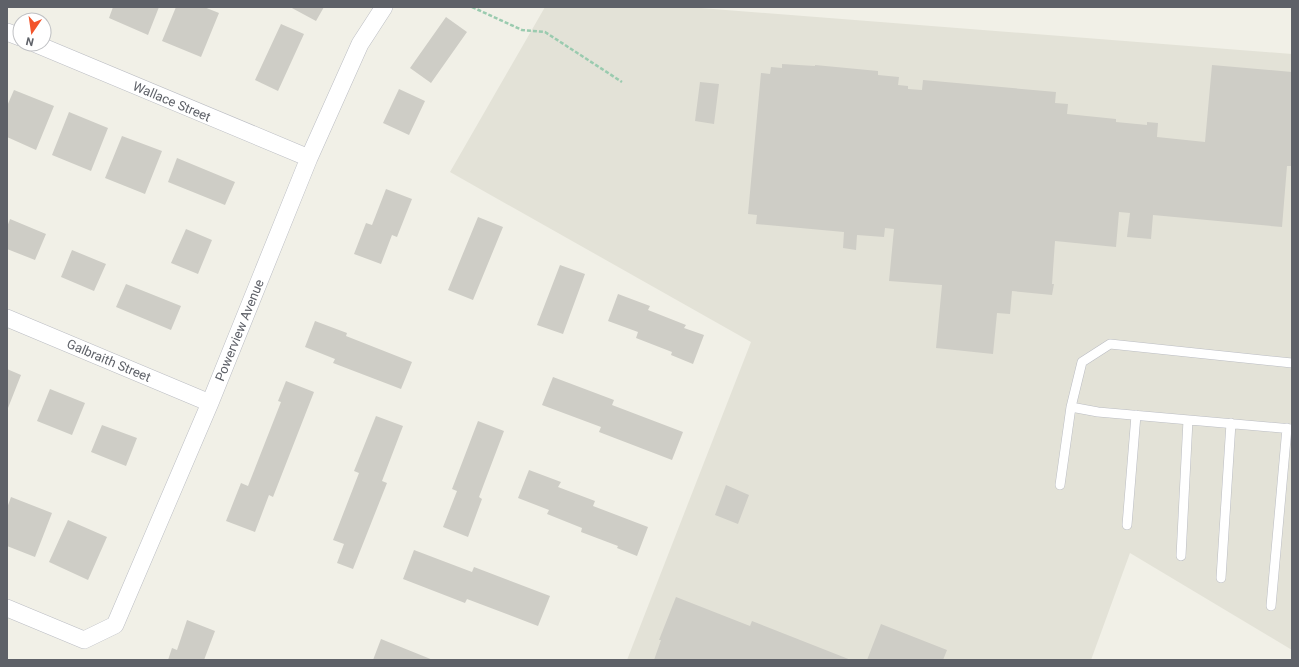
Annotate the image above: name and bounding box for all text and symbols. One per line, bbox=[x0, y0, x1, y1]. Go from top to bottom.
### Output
north arrow bbox=[12, 12, 52, 52]
text: N bbox=[24, 34, 35, 48]
street label: Wallace Street bbox=[131, 78, 213, 125]
street label: Powerview Avenue bbox=[212, 277, 267, 383]
street label: Galbraith Street bbox=[65, 336, 153, 385]

